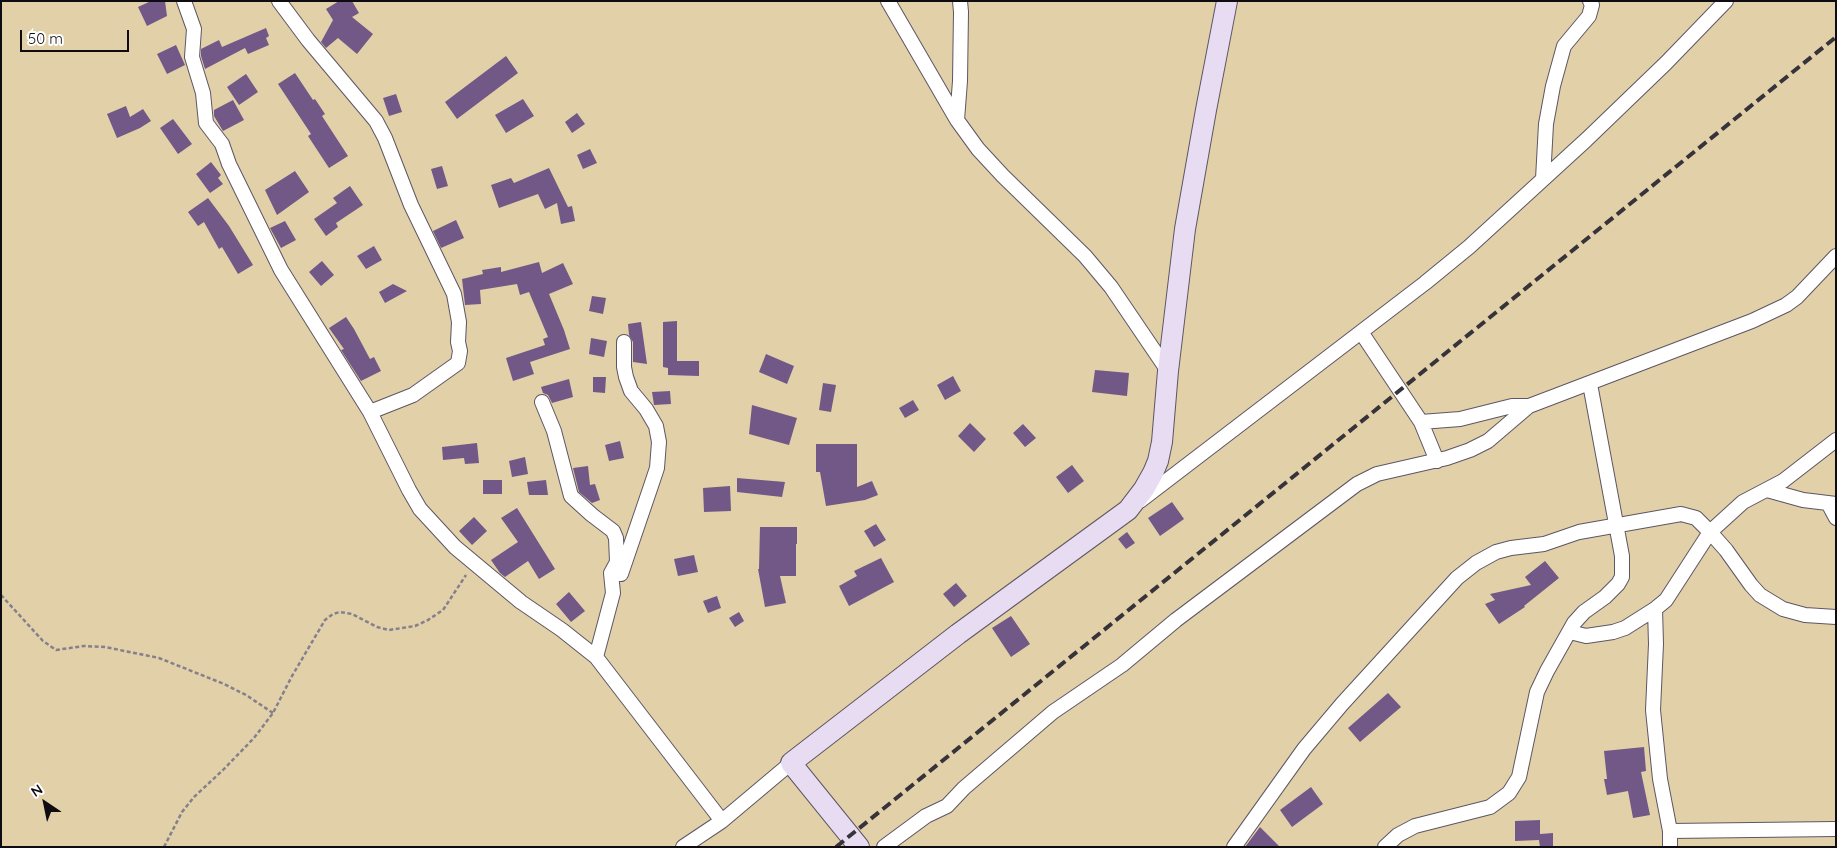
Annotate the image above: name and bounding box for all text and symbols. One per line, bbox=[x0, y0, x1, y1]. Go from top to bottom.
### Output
scale bar bbox=[22, 20, 131, 52]
text: 50 m bbox=[28, 29, 63, 48]
north arrow bbox=[20, 778, 70, 828]
text: N bbox=[27, 780, 46, 801]

